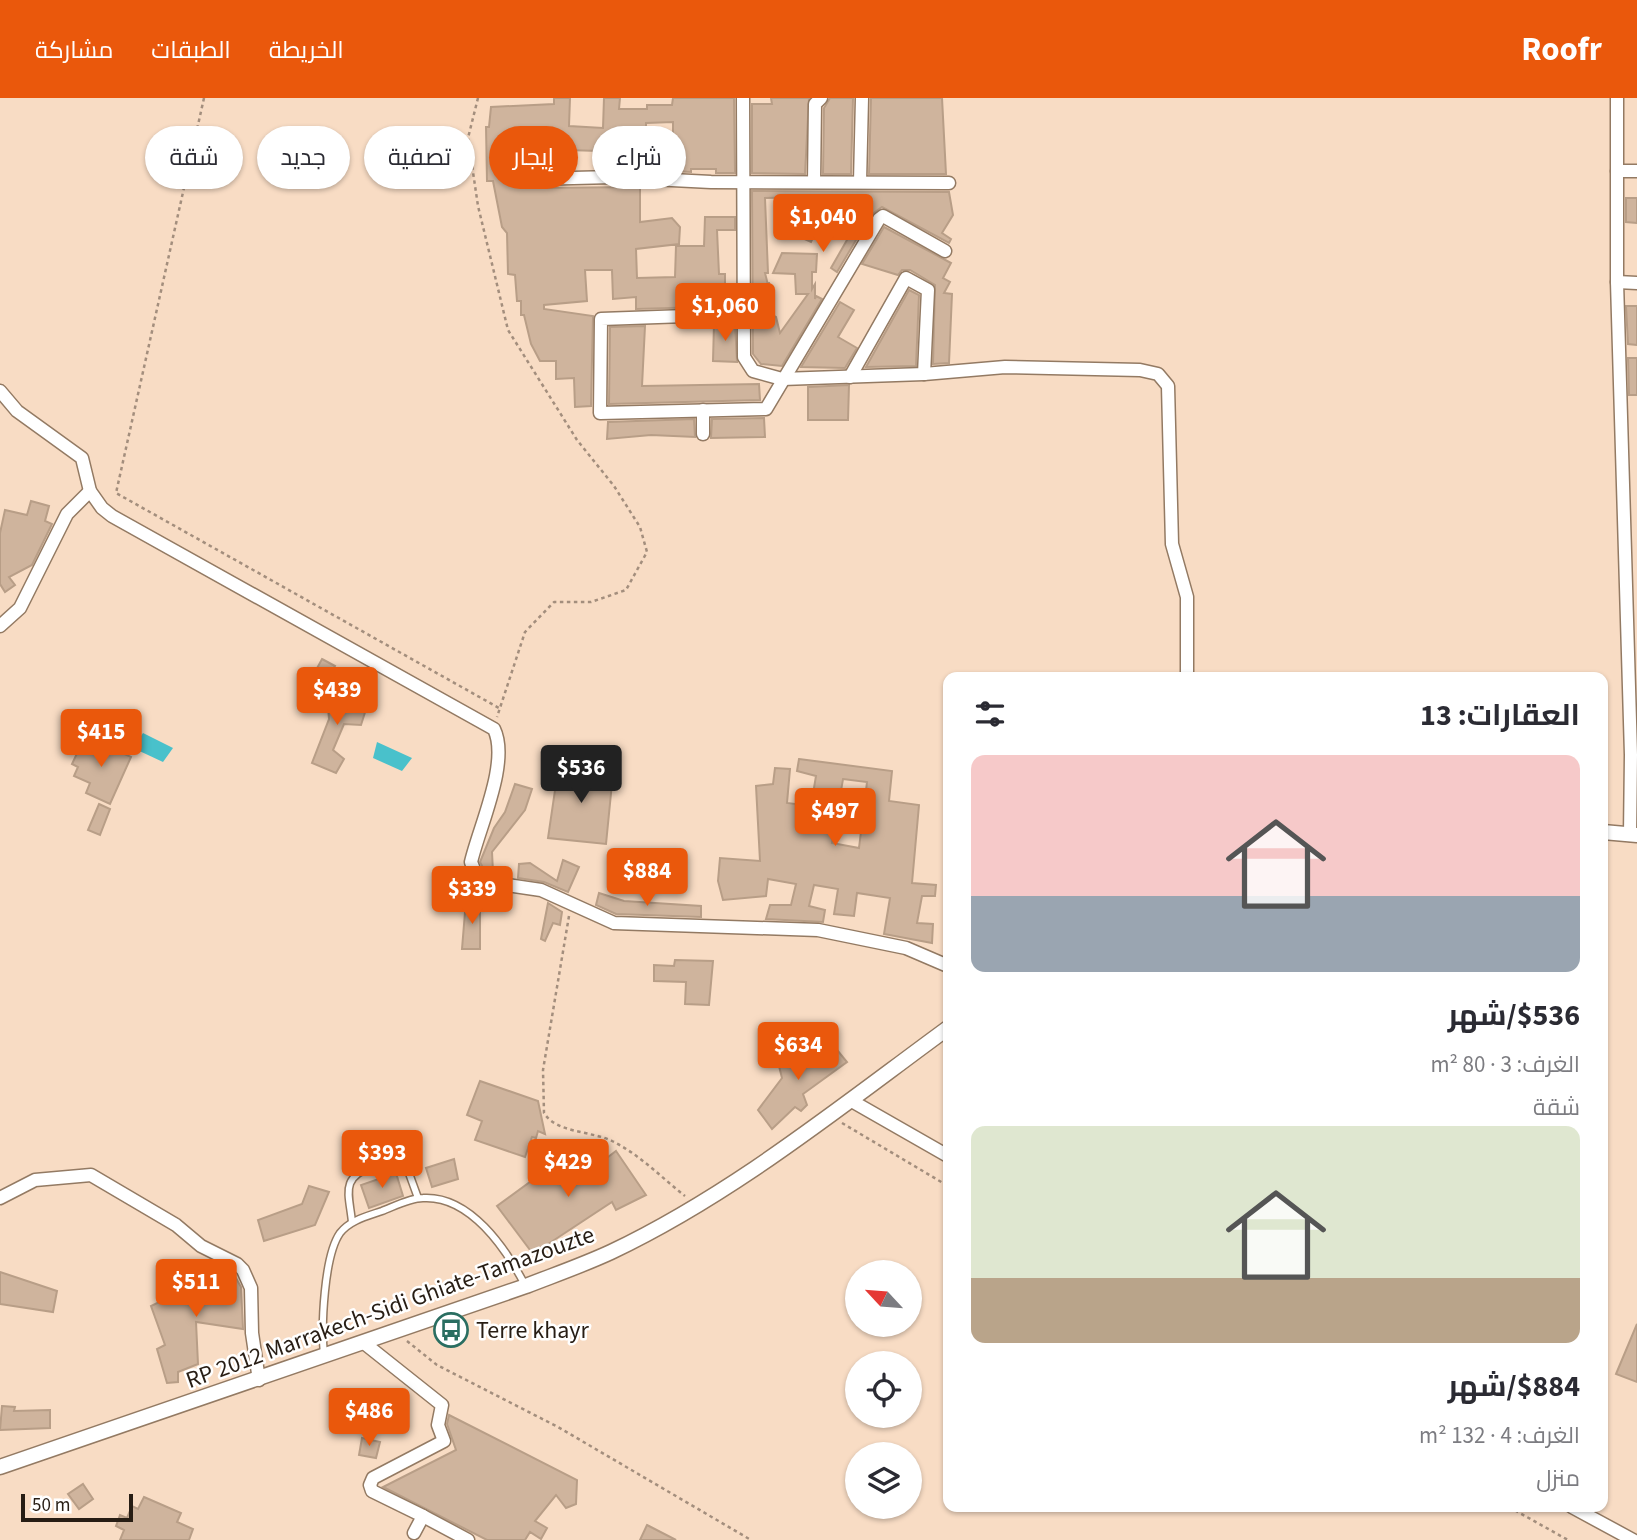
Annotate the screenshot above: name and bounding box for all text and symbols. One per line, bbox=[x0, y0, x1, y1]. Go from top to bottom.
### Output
text: Roofr bbox=[1521, 26, 1602, 73]
text: مشاركة bbox=[35, 33, 113, 68]
text: الطبقات bbox=[151, 33, 231, 68]
text: الخريطة bbox=[269, 33, 344, 68]
chip: شقة bbox=[145, 126, 243, 189]
chip: جديد bbox=[257, 126, 350, 189]
chip: تصفية bbox=[364, 126, 475, 189]
chip: إيجار bbox=[489, 126, 578, 189]
chip: شراء bbox=[592, 126, 686, 189]
pin: $1,040 bbox=[766, 194, 880, 254]
text: $1,040 bbox=[789, 200, 857, 233]
pin: $1,060 bbox=[668, 284, 782, 343]
text: $1,060 bbox=[691, 289, 759, 322]
pin: $439 bbox=[296, 668, 378, 727]
text: $439 bbox=[313, 673, 361, 706]
text: العقارات: 13 bbox=[1420, 694, 1580, 737]
icon: filters bbox=[971, 695, 1009, 733]
pin: $415 bbox=[60, 710, 142, 769]
text: $415 bbox=[77, 715, 125, 748]
pin: $536 bbox=[540, 746, 622, 805]
text: $536 bbox=[557, 751, 605, 784]
pin: $497 bbox=[794, 788, 876, 848]
text: $497 bbox=[811, 794, 859, 827]
icon: home bbox=[1213, 801, 1339, 927]
pin: $884 bbox=[606, 848, 688, 908]
text: $884 bbox=[623, 854, 671, 887]
pin: $339 bbox=[431, 866, 513, 926]
text: $339 bbox=[448, 872, 496, 905]
text: $536/شهر bbox=[1448, 994, 1580, 1037]
pin: $634 bbox=[757, 1023, 839, 1082]
text: $634 bbox=[774, 1028, 822, 1061]
text: الغرف: 3 · 80 m² bbox=[1430, 1048, 1580, 1081]
text: شقة bbox=[1533, 1091, 1580, 1124]
pin: $393 bbox=[341, 1130, 423, 1190]
text: $393 bbox=[358, 1136, 406, 1169]
pin: $429 bbox=[527, 1140, 609, 1199]
text: $429 bbox=[544, 1145, 592, 1178]
icon: home bbox=[1213, 1172, 1339, 1298]
street label: RP 2012 Marrakech-Sidi Ghiate-Tamazouzte bbox=[181, 1217, 599, 1398]
pin: $511 bbox=[155, 1260, 237, 1319]
north arrow bbox=[845, 1260, 922, 1337]
map controls bbox=[845, 1260, 922, 1519]
text: $511 bbox=[172, 1265, 220, 1298]
bus stop icon: Terre khayr bbox=[432, 1311, 470, 1349]
place label: Terre khayr bbox=[476, 1313, 590, 1348]
button: locate bbox=[845, 1351, 922, 1428]
text: $884/شهر bbox=[1448, 1365, 1580, 1408]
pin: $486 bbox=[328, 1388, 410, 1448]
text: $486 bbox=[345, 1394, 393, 1427]
text: الغرف: 4 · 132 m² bbox=[1419, 1419, 1580, 1452]
button: layers bbox=[845, 1442, 922, 1519]
text: منزل bbox=[1536, 1462, 1580, 1495]
scale bar bbox=[21, 1491, 133, 1523]
text: 50 m bbox=[32, 1492, 70, 1519]

